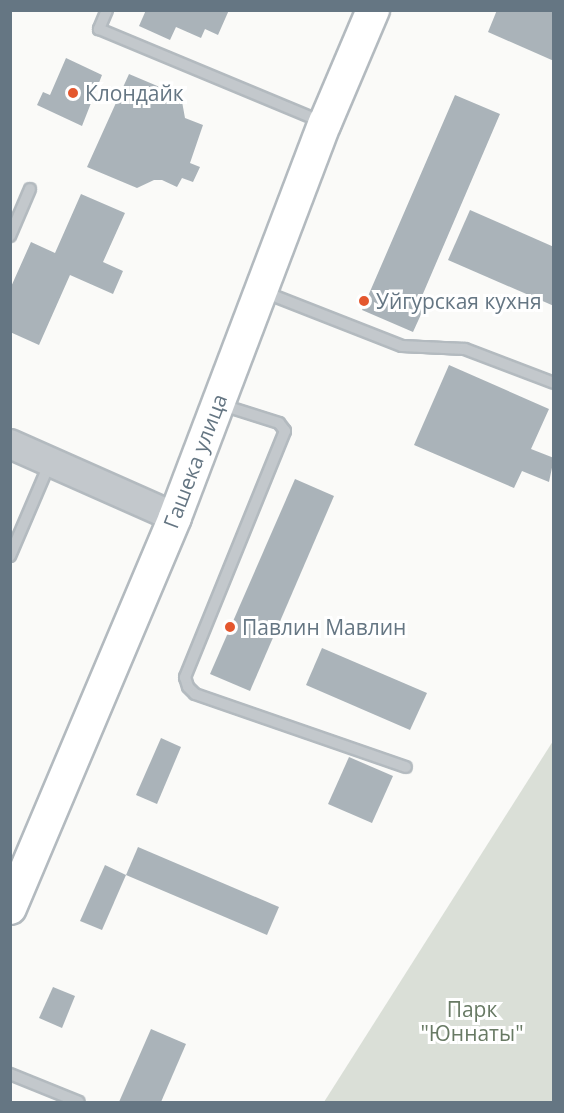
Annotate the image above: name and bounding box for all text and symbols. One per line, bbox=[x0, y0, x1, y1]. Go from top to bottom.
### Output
place label: Клондайк bbox=[85, 80, 184, 106]
marker: Клондайк bbox=[66, 86, 80, 100]
place label: Уйгурская кухня bbox=[376, 288, 542, 314]
marker: Уйгурская кухня bbox=[357, 294, 371, 308]
street label: Гашека улица bbox=[158, 390, 232, 532]
place label: Павлин Мавлин bbox=[242, 614, 406, 640]
marker: Павлин Мавлин bbox=[223, 620, 237, 634]
park label: Парк "Юннаты" bbox=[420, 996, 524, 1046]

